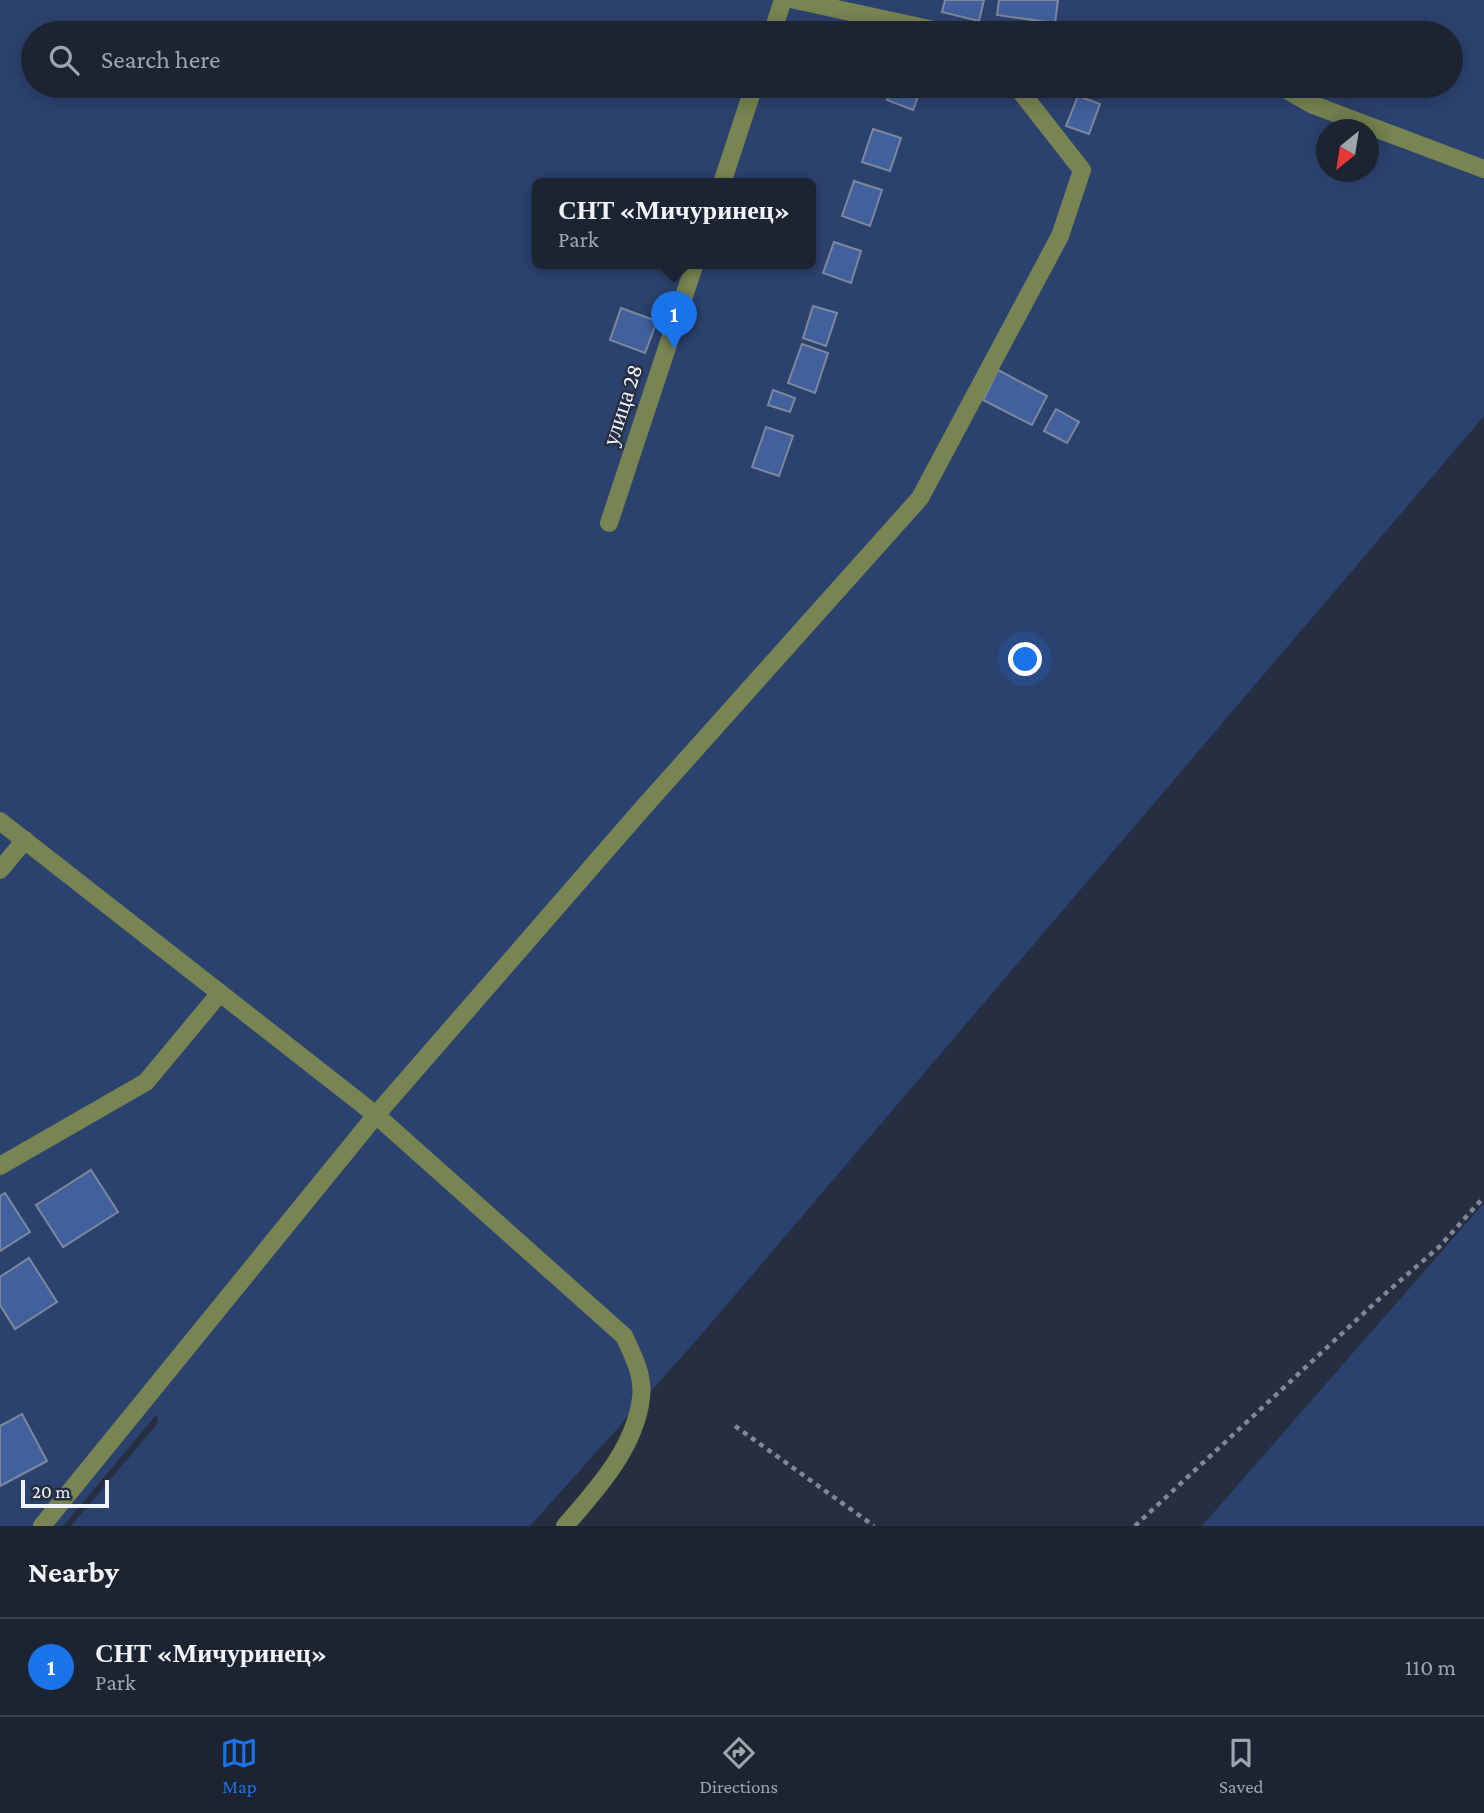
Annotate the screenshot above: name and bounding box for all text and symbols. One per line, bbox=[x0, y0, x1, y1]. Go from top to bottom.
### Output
search box bbox=[21, 21, 1463, 98]
icon: search bbox=[45, 41, 83, 79]
text: Search here bbox=[101, 45, 220, 74]
north arrow bbox=[1316, 119, 1379, 182]
popup bbox=[532, 178, 816, 269]
text: СНТ «Мичуринец» bbox=[558, 196, 790, 225]
text: Park bbox=[558, 226, 599, 252]
pin: 1 bbox=[651, 291, 697, 349]
street label: улица 28 bbox=[597, 361, 647, 449]
your location bbox=[1008, 642, 1042, 676]
scale bar bbox=[21, 1477, 108, 1509]
text: 20 m bbox=[32, 1481, 71, 1502]
text: Nearby bbox=[28, 1555, 119, 1588]
text: СНТ «Мичуринец» bbox=[95, 1639, 327, 1668]
text: 1 bbox=[47, 1654, 55, 1680]
text: 110 m bbox=[1405, 1654, 1456, 1680]
text: Park bbox=[95, 1669, 136, 1695]
tab: Map bbox=[220, 1734, 258, 1797]
tab: Directions bbox=[699, 1734, 778, 1797]
tab: Saved bbox=[1219, 1734, 1264, 1797]

